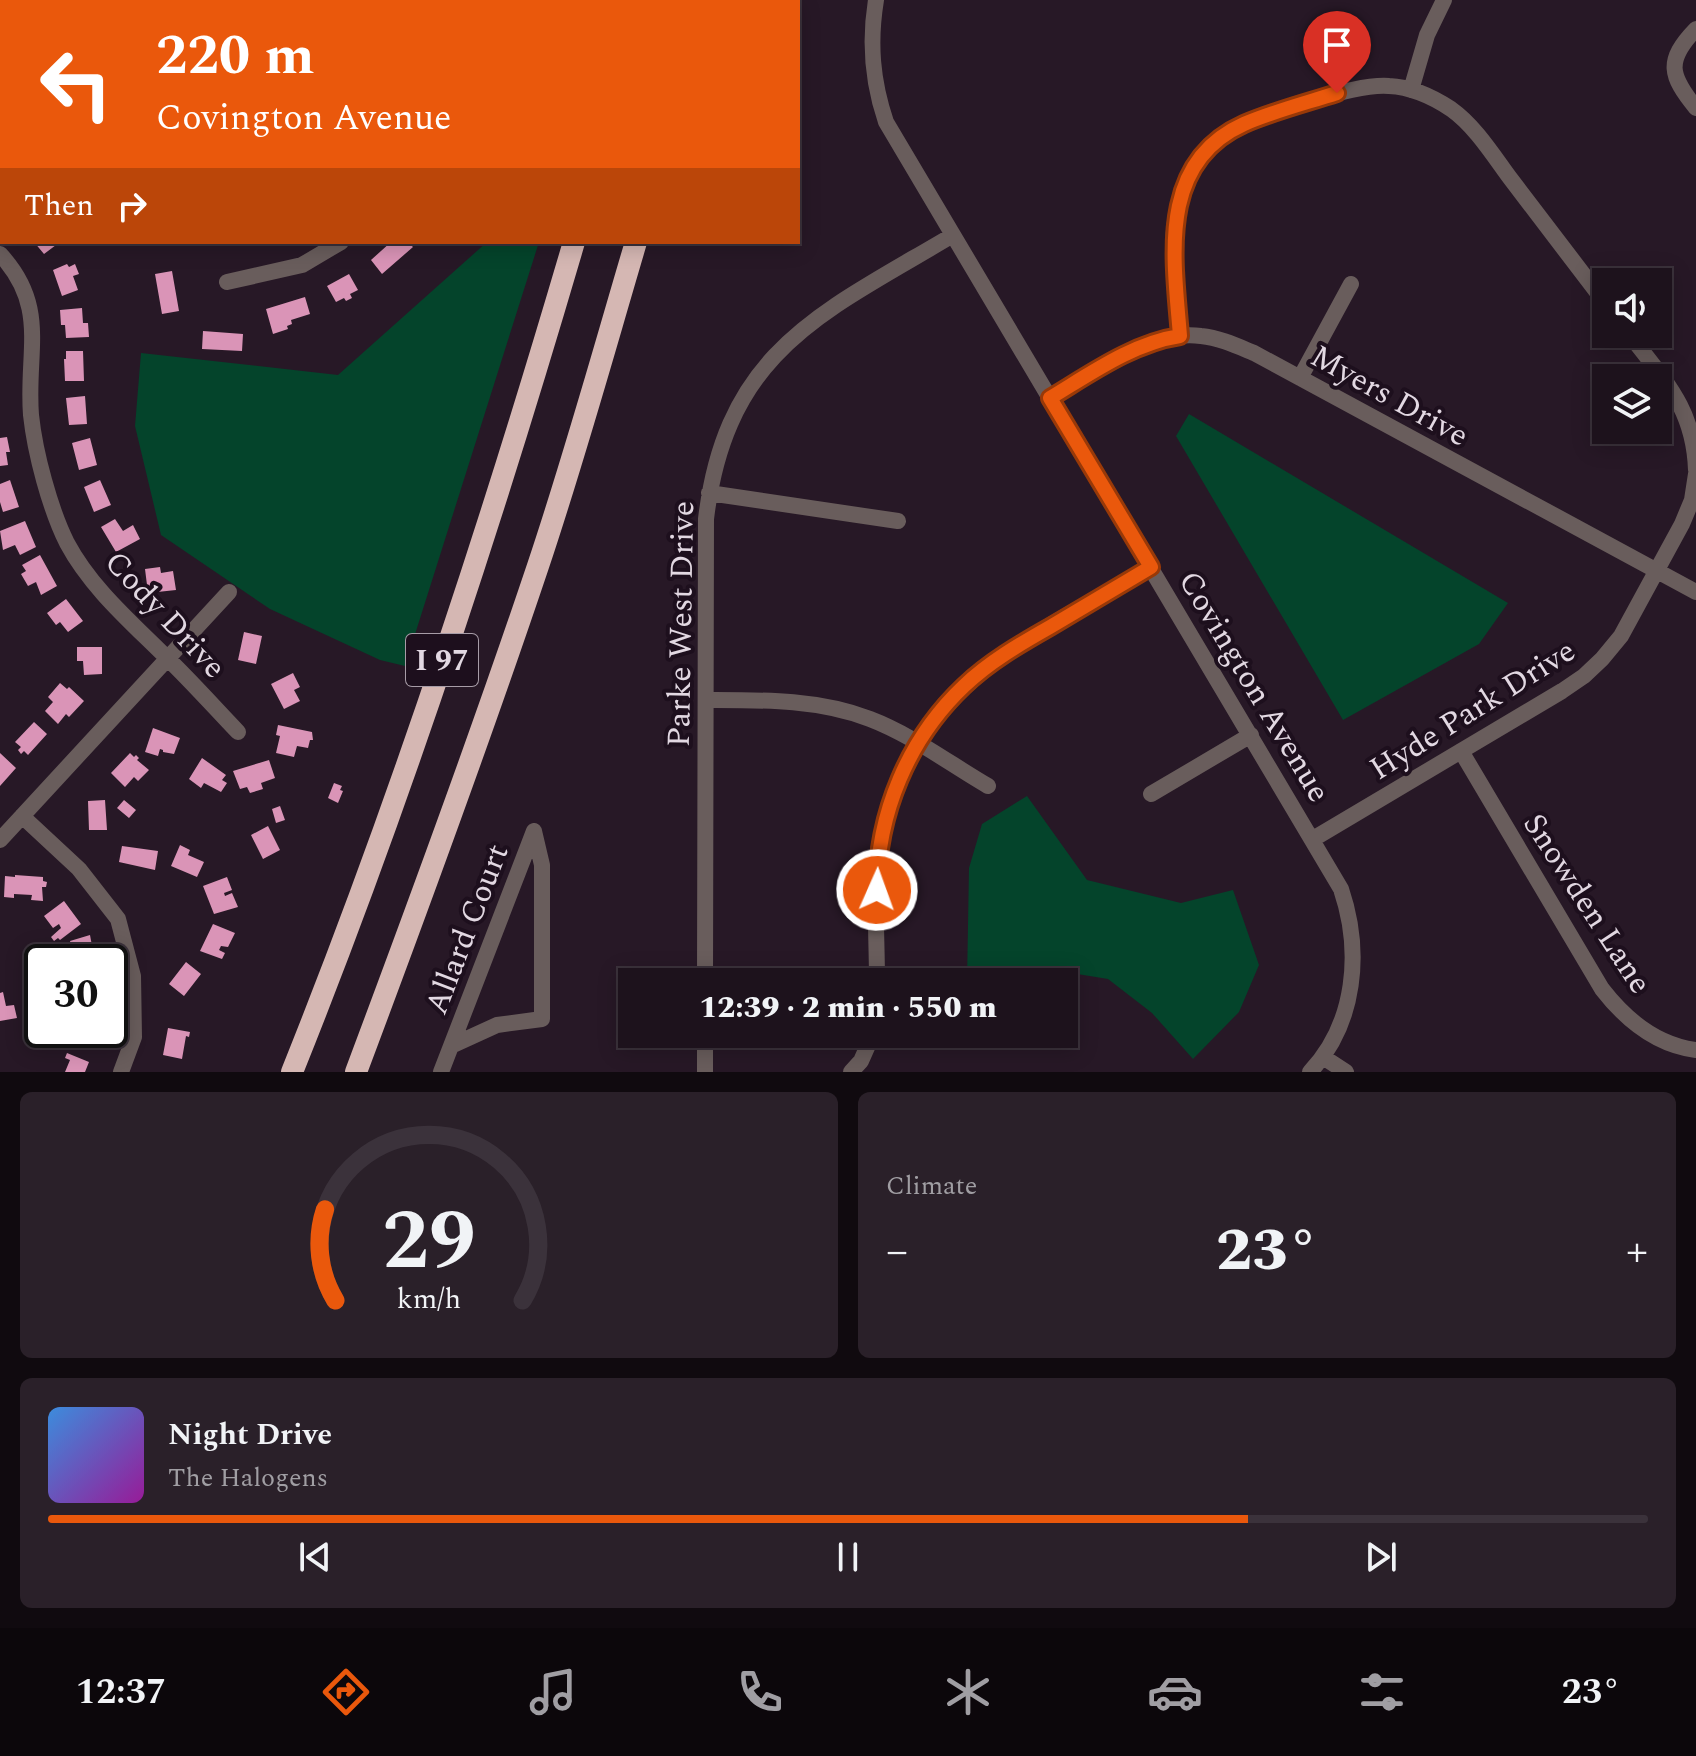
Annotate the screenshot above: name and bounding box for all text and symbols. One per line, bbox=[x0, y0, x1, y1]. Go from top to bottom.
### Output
pin bbox=[1303, 11, 1371, 93]
text: 220 m bbox=[156, 14, 315, 99]
icon: arrive bbox=[1315, 23, 1359, 67]
icon: left bbox=[24, 32, 128, 136]
text: Covington Avenue bbox=[156, 91, 452, 146]
text: Then bbox=[24, 183, 94, 229]
icon: right bbox=[110, 184, 154, 228]
map controls bbox=[1592, 268, 1672, 444]
button: sound bbox=[1592, 268, 1672, 348]
street label: Myers Drive bbox=[1301, 333, 1477, 460]
button: layers bbox=[1592, 364, 1672, 444]
street label: Parke West Drive bbox=[655, 500, 708, 748]
street label: Cody Drive bbox=[92, 540, 237, 690]
street label: Covington Avenue bbox=[1165, 562, 1342, 812]
street label: Hyde Park Drive bbox=[1360, 627, 1585, 793]
road number: I 97 bbox=[406, 634, 478, 686]
street label: Snowden Lane bbox=[1510, 804, 1664, 1004]
street label: Allard Court bbox=[412, 837, 522, 1022]
position arrow bbox=[835, 848, 919, 932]
speed limit sign: 30 bbox=[24, 944, 128, 1048]
text: 12:39 · 2 min · 550 m bbox=[699, 985, 997, 1031]
text: Climate bbox=[886, 1166, 977, 1206]
text: 29 bbox=[382, 1179, 476, 1306]
text: 23° bbox=[1216, 1205, 1318, 1297]
text: − bbox=[886, 1218, 908, 1285]
text: + bbox=[1626, 1218, 1648, 1285]
text: km/h bbox=[397, 1278, 461, 1321]
text: Night Drive bbox=[168, 1412, 332, 1458]
text: The Halogens bbox=[168, 1458, 328, 1498]
icon: previous bbox=[293, 1535, 337, 1579]
icon: pause bbox=[826, 1535, 870, 1579]
icon: next bbox=[1359, 1535, 1403, 1579]
icon: directions bbox=[318, 1664, 374, 1720]
icon: music bbox=[525, 1664, 581, 1720]
icon: phone bbox=[732, 1664, 788, 1720]
icon: climate bbox=[940, 1664, 996, 1720]
icon: car bbox=[1147, 1664, 1203, 1720]
icon: filters bbox=[1354, 1664, 1410, 1720]
text: 12:37 bbox=[76, 1665, 166, 1720]
text: 23° bbox=[1562, 1665, 1620, 1720]

